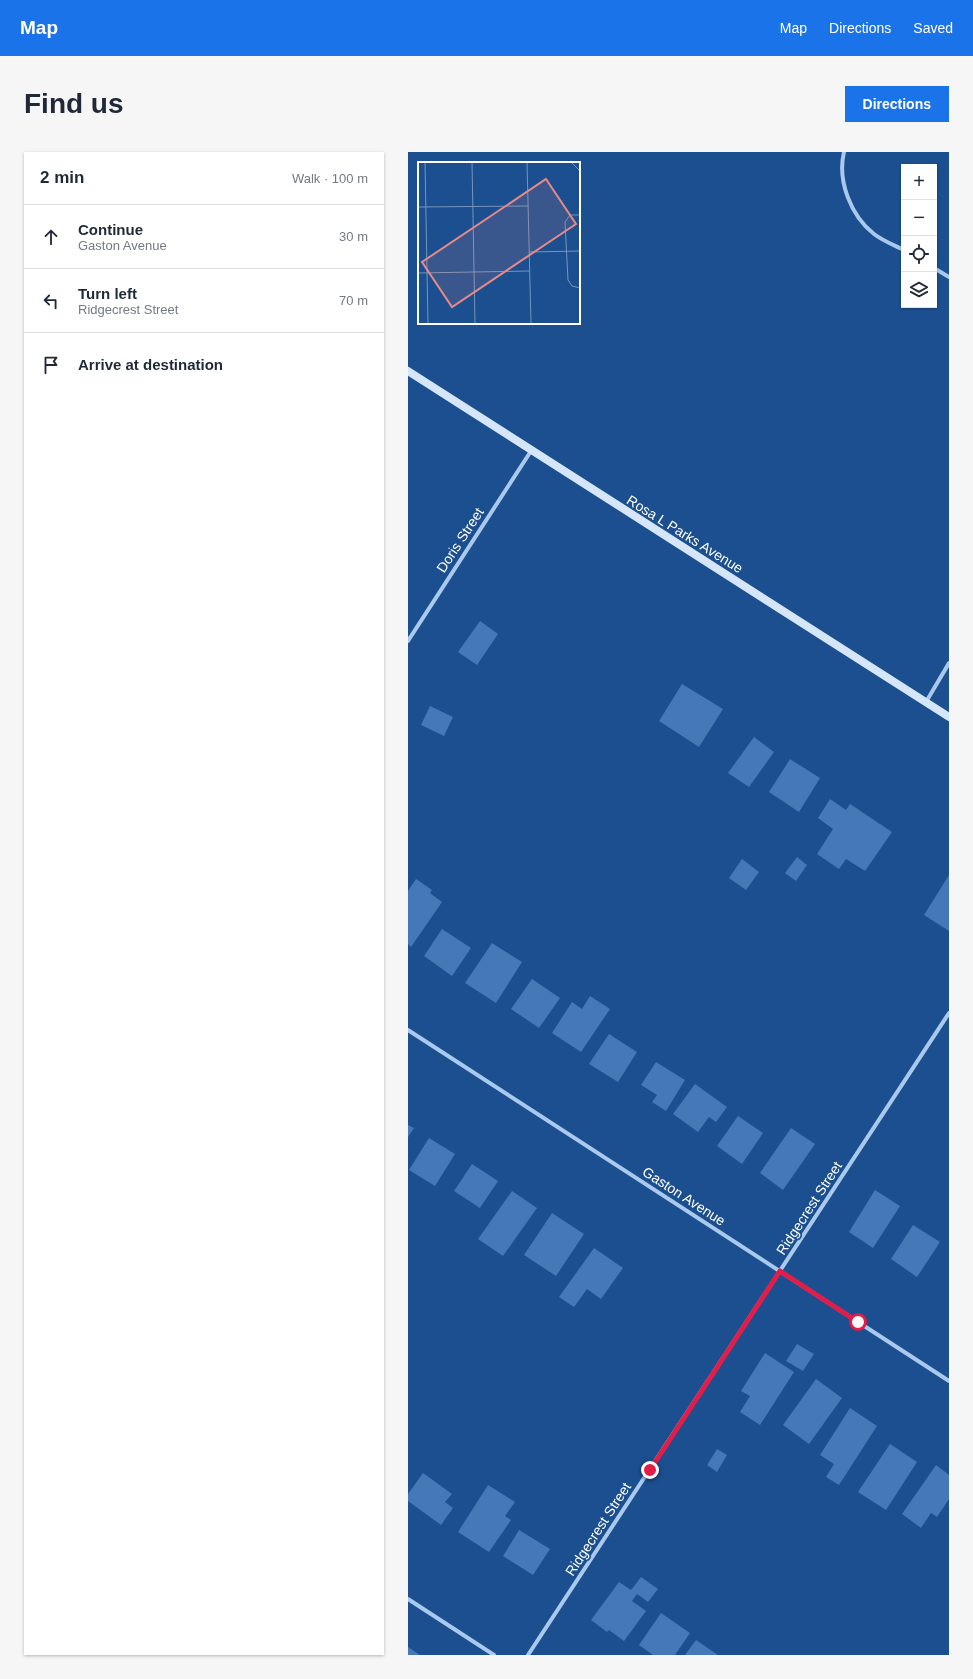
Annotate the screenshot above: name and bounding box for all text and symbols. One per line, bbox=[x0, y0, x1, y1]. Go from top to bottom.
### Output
text: Map bbox=[20, 17, 58, 38]
text: Map bbox=[780, 20, 807, 36]
text: Directions bbox=[829, 20, 891, 36]
text: Saved bbox=[913, 20, 953, 36]
button: Directions bbox=[845, 86, 949, 122]
text: Find us bbox=[24, 88, 124, 119]
inset map bbox=[418, 162, 580, 324]
map controls bbox=[901, 164, 937, 308]
button: + bbox=[901, 164, 937, 200]
text: 2 min bbox=[40, 168, 84, 187]
text: Walk · 100 m bbox=[292, 171, 368, 186]
button: − bbox=[901, 200, 937, 236]
text: Continue bbox=[78, 221, 143, 238]
icon: ahead bbox=[40, 226, 62, 248]
text: 30 m bbox=[339, 229, 368, 244]
button: locate bbox=[901, 236, 937, 272]
text: Gaston Avenue bbox=[78, 238, 167, 253]
button: layers bbox=[901, 272, 937, 308]
text: Turn left bbox=[78, 285, 137, 302]
icon: left bbox=[40, 290, 62, 312]
text: 70 m bbox=[339, 293, 368, 308]
text: Ridgecrest Street bbox=[78, 302, 178, 317]
icon: arrive bbox=[40, 354, 62, 376]
text: Arrive at destination bbox=[78, 356, 223, 373]
street label: Rosa L Parks Avenue bbox=[624, 492, 746, 576]
street label: Doris Street bbox=[433, 505, 487, 575]
street label: Ridgecrest Street bbox=[773, 1158, 845, 1258]
street label: Gaston Avenue bbox=[640, 1163, 729, 1229]
route start bbox=[849, 1313, 867, 1331]
route end bbox=[641, 1461, 659, 1479]
street label: Ridgecrest Street bbox=[562, 1479, 634, 1579]

